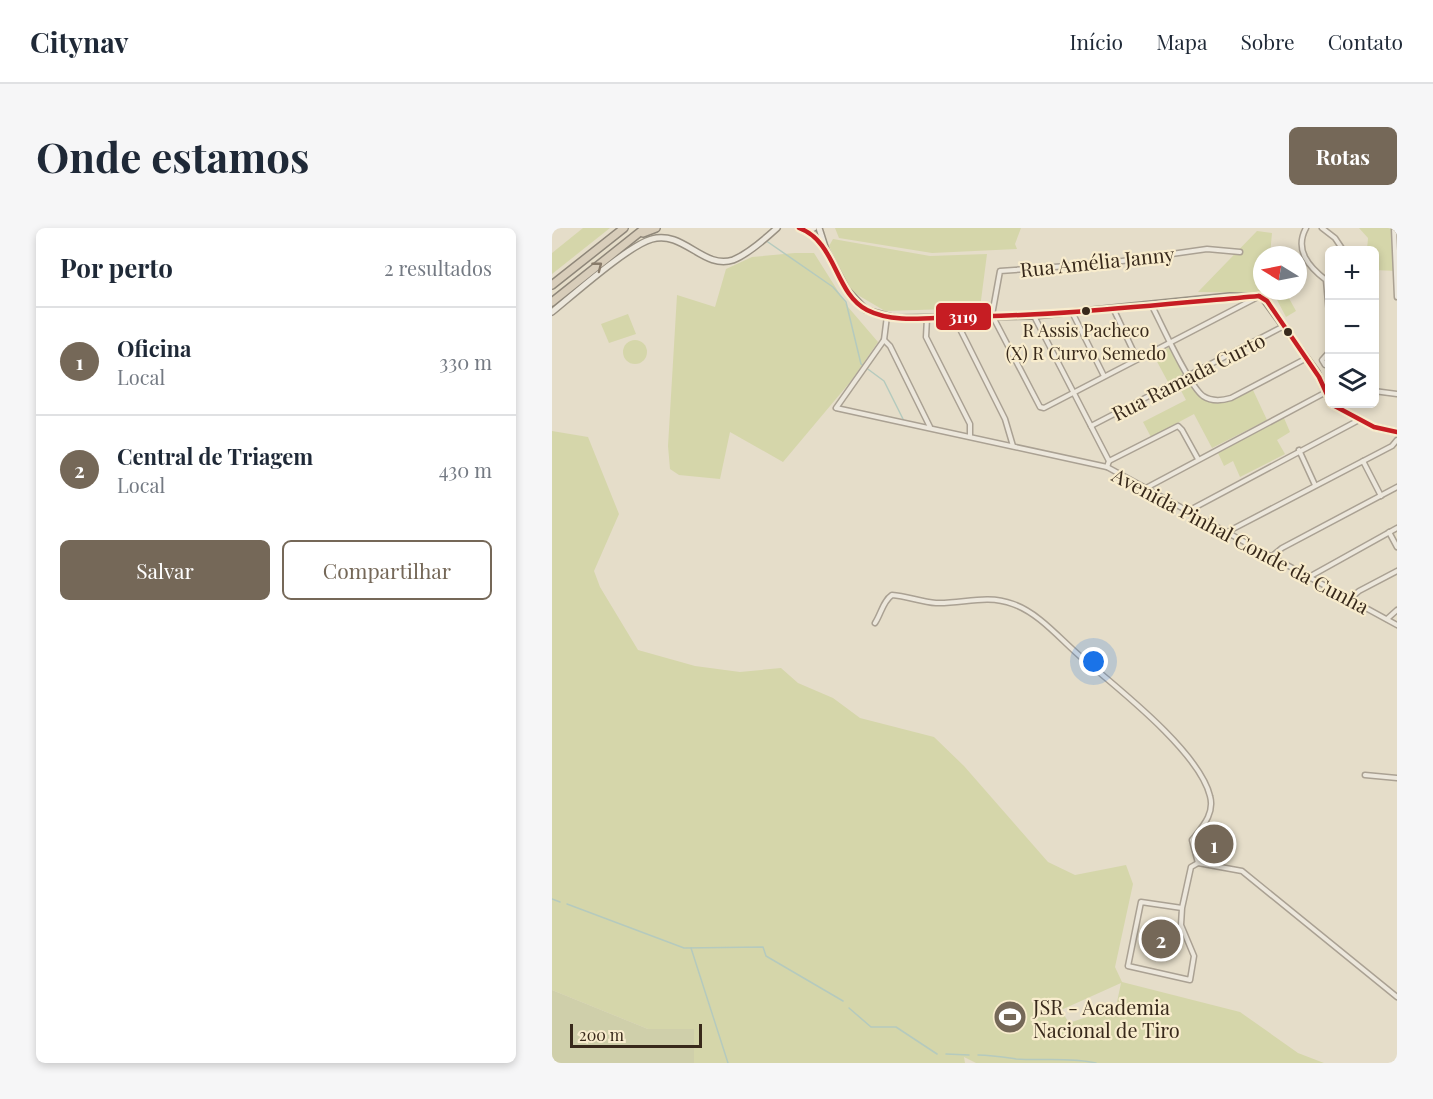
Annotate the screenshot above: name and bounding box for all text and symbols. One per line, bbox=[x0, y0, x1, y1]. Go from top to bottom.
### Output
text: Citynav bbox=[30, 23, 129, 60]
text: Início bbox=[1069, 27, 1123, 55]
text: Mapa bbox=[1156, 27, 1207, 55]
text: Sobre bbox=[1240, 27, 1295, 55]
text: Contato bbox=[1328, 27, 1403, 55]
button: Rotas bbox=[1289, 127, 1397, 185]
text: Onde estamos bbox=[36, 128, 309, 184]
street label: Rua Amélia Janny bbox=[1018, 239, 1176, 283]
north arrow bbox=[1253, 246, 1307, 300]
map controls bbox=[1325, 246, 1379, 408]
button: + bbox=[1325, 246, 1379, 300]
text: Por perto bbox=[60, 250, 173, 285]
text: 2 resultados bbox=[384, 254, 492, 281]
one-way arrow bbox=[591, 262, 602, 273]
button: − bbox=[1325, 300, 1379, 354]
line badge: 3119 bbox=[935, 302, 992, 331]
marker: R Assis Pacheco (X) R Curvo Semedo bbox=[1080, 305, 1092, 317]
text: 3119 bbox=[949, 306, 978, 327]
place label: R Assis Pacheco (X) R Curvo Semedo bbox=[1006, 318, 1166, 365]
street label: Rua Ramada Curto bbox=[1107, 326, 1269, 426]
unlabelled marker bbox=[1282, 326, 1294, 338]
text: Oficina bbox=[117, 333, 191, 363]
text: 1 bbox=[76, 348, 83, 375]
text: 330 m bbox=[439, 348, 492, 375]
button: layers bbox=[1325, 354, 1379, 408]
text: Local bbox=[117, 363, 165, 390]
text: Central de Triagem bbox=[117, 441, 313, 471]
text: 2 bbox=[74, 456, 85, 483]
text: 430 m bbox=[439, 456, 492, 483]
street label: Avenida Pinhal Conde da Cunha bbox=[1107, 460, 1374, 619]
text: Local bbox=[117, 471, 165, 498]
button: Salvar bbox=[60, 540, 270, 600]
button: Compartilhar bbox=[282, 540, 492, 600]
your location bbox=[1079, 647, 1108, 676]
pin: 1 bbox=[1194, 822, 1234, 866]
pin: 2 bbox=[1142, 916, 1180, 962]
place label: JSR - Academia Nacional de Tiro bbox=[1032, 993, 1180, 1043]
sports icon: JSR - Academia Nacional de Tiro bbox=[992, 999, 1028, 1035]
scale bar bbox=[570, 1021, 702, 1048]
text: 200 m bbox=[579, 1024, 624, 1045]

